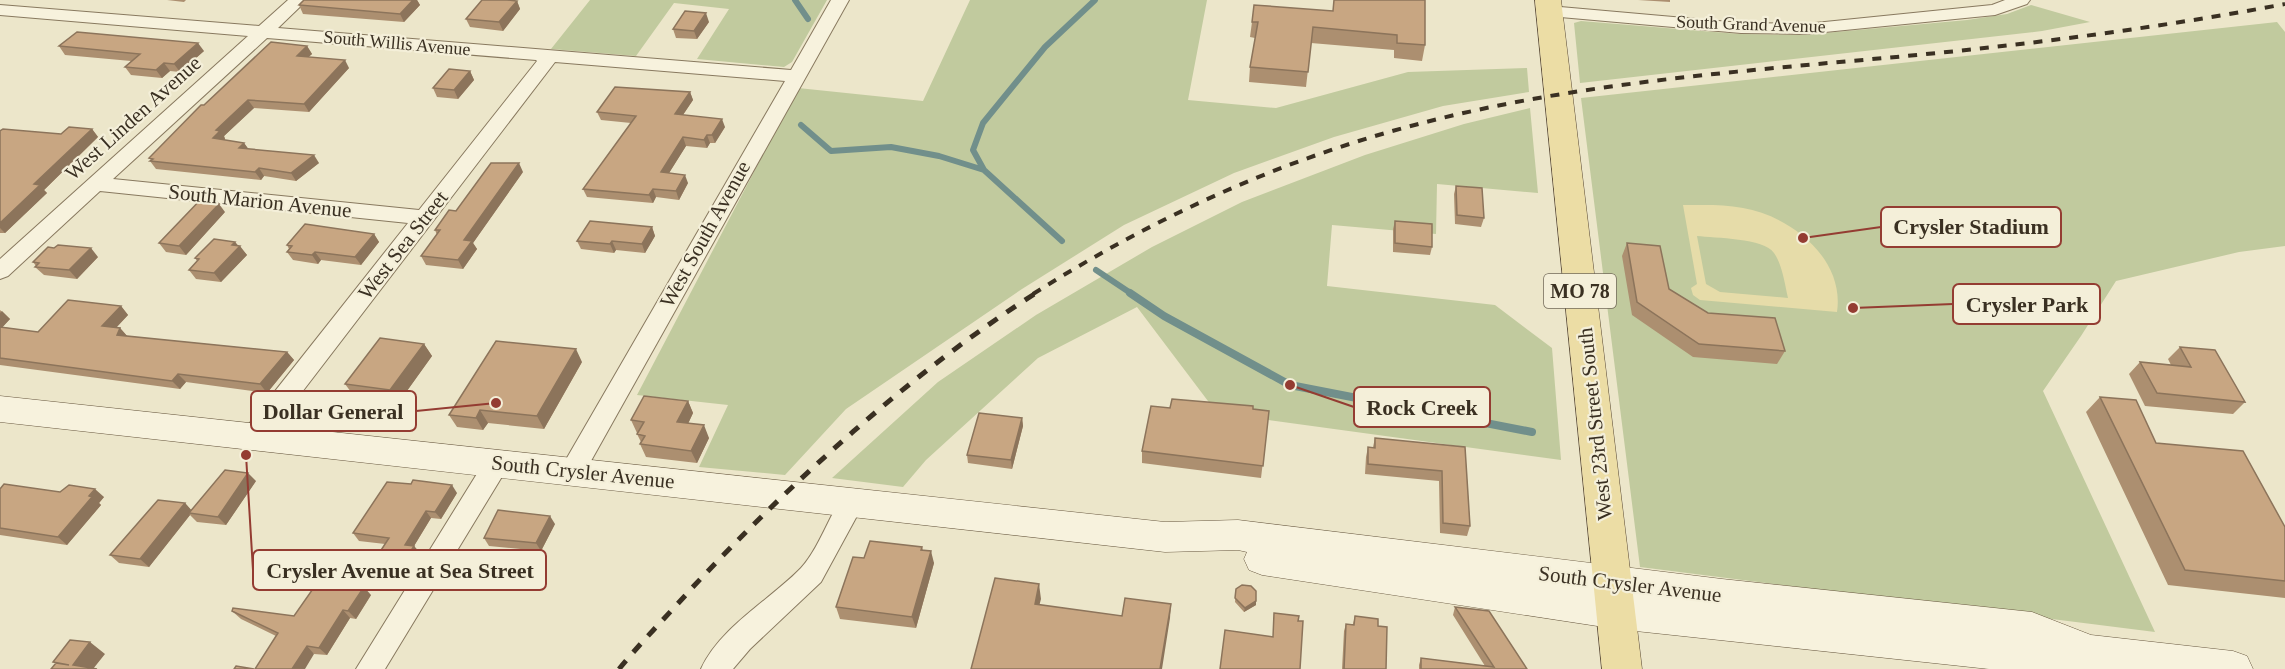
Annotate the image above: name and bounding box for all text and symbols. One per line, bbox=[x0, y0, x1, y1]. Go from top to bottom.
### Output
street label: South Grand Avenue bbox=[1676, 11, 1826, 37]
street label: South Willis Avenue bbox=[323, 27, 471, 59]
street label: West Linden Avenue bbox=[60, 51, 206, 185]
street label: West South Avenue bbox=[655, 157, 755, 311]
street label: South Marion Avenue bbox=[167, 179, 353, 223]
street label: West Sea Street bbox=[353, 186, 453, 304]
callout: Crysler Stadium bbox=[1881, 207, 2061, 247]
text: Crysler Stadium bbox=[1893, 214, 2049, 239]
road number: MO 78 bbox=[1544, 274, 1616, 308]
callout: Crysler Park bbox=[1953, 284, 2100, 324]
text: Crysler Park bbox=[1966, 292, 2089, 317]
street label: West 23rd Street South bbox=[1573, 326, 1617, 522]
callout: Rock Creek bbox=[1354, 387, 1490, 427]
callout: Dollar General bbox=[251, 391, 416, 431]
text: Rock Creek bbox=[1366, 395, 1478, 420]
text: Dollar General bbox=[263, 399, 403, 424]
street label: South Crysler Avenue bbox=[490, 450, 676, 494]
callout: Crysler Avenue at Sea Street bbox=[253, 550, 546, 590]
text: Crysler Avenue at Sea Street bbox=[266, 558, 534, 583]
street label: South Crysler Avenue bbox=[1537, 561, 1723, 607]

